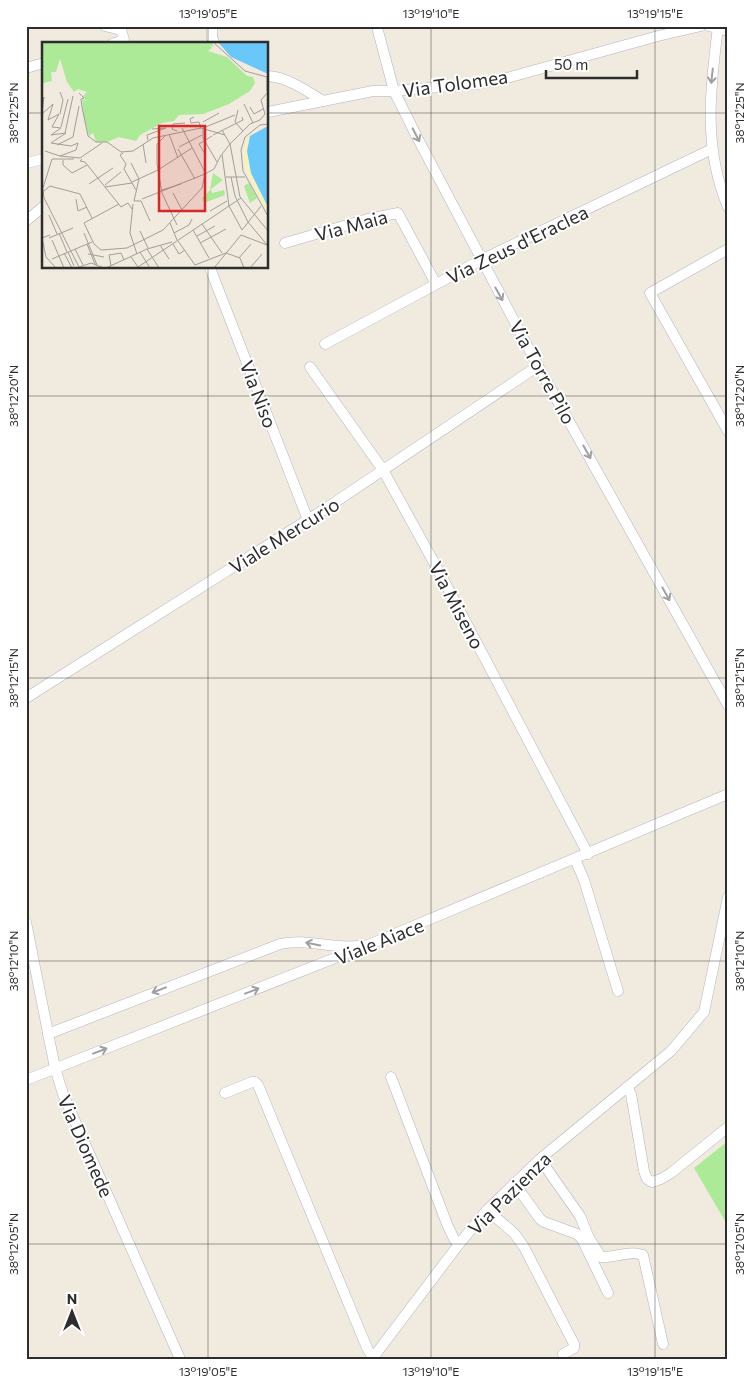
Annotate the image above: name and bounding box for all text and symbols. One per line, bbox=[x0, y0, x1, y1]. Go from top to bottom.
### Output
text: 13°19'05"E bbox=[179, 6, 237, 20]
text: 13°19'10"E bbox=[403, 6, 459, 20]
text: 13°19'15"E bbox=[627, 6, 683, 20]
inset map bbox=[42, 42, 269, 269]
scale bar bbox=[546, 48, 638, 80]
text: 50 m bbox=[554, 55, 588, 73]
street label: Via Tolomea bbox=[401, 64, 509, 102]
one-way arrow bbox=[707, 67, 717, 83]
text: 38°12'25"N bbox=[6, 82, 20, 144]
text: 38°12'25"N bbox=[732, 82, 746, 144]
one-way arrow bbox=[412, 127, 421, 142]
street label: Via Zeus d'Eraclea bbox=[442, 200, 592, 288]
street label: Via Maia bbox=[312, 204, 390, 246]
one-way arrow bbox=[495, 286, 505, 301]
street label: Via Torre Pilo bbox=[505, 316, 581, 428]
street label: Via Niso bbox=[236, 357, 282, 431]
text: 38°12'20"N bbox=[6, 365, 20, 427]
text: 38°12'20"N bbox=[732, 365, 746, 427]
one-way arrow bbox=[582, 444, 592, 458]
street label: Viale Mercurio bbox=[225, 492, 343, 578]
street label: Via Miseno bbox=[424, 557, 490, 653]
one-way arrow bbox=[661, 586, 671, 600]
text: 38°12'15"N bbox=[6, 648, 20, 708]
text: 38°12'15"N bbox=[732, 648, 746, 708]
street label: Viale Aiace bbox=[331, 913, 427, 969]
text: 38°12'10"N bbox=[6, 931, 20, 991]
text: 38°12'10"N bbox=[732, 931, 746, 991]
one-way arrow bbox=[305, 938, 321, 948]
one-way arrow bbox=[152, 986, 168, 995]
one-way arrow bbox=[243, 986, 259, 995]
one-way arrow bbox=[92, 1045, 107, 1055]
street label: Via Diomede bbox=[53, 1091, 119, 1201]
street label: Via Pazienza bbox=[463, 1147, 555, 1239]
text: 38°12'05"N bbox=[6, 1213, 20, 1275]
text: 38°12'05"N bbox=[732, 1213, 746, 1275]
north arrow bbox=[48, 1288, 98, 1338]
text: N bbox=[67, 1290, 77, 1307]
text: 13°19'05"E bbox=[179, 1364, 237, 1378]
text: 13°19'10"E bbox=[403, 1364, 459, 1378]
text: 13°19'15"E bbox=[627, 1364, 683, 1378]

